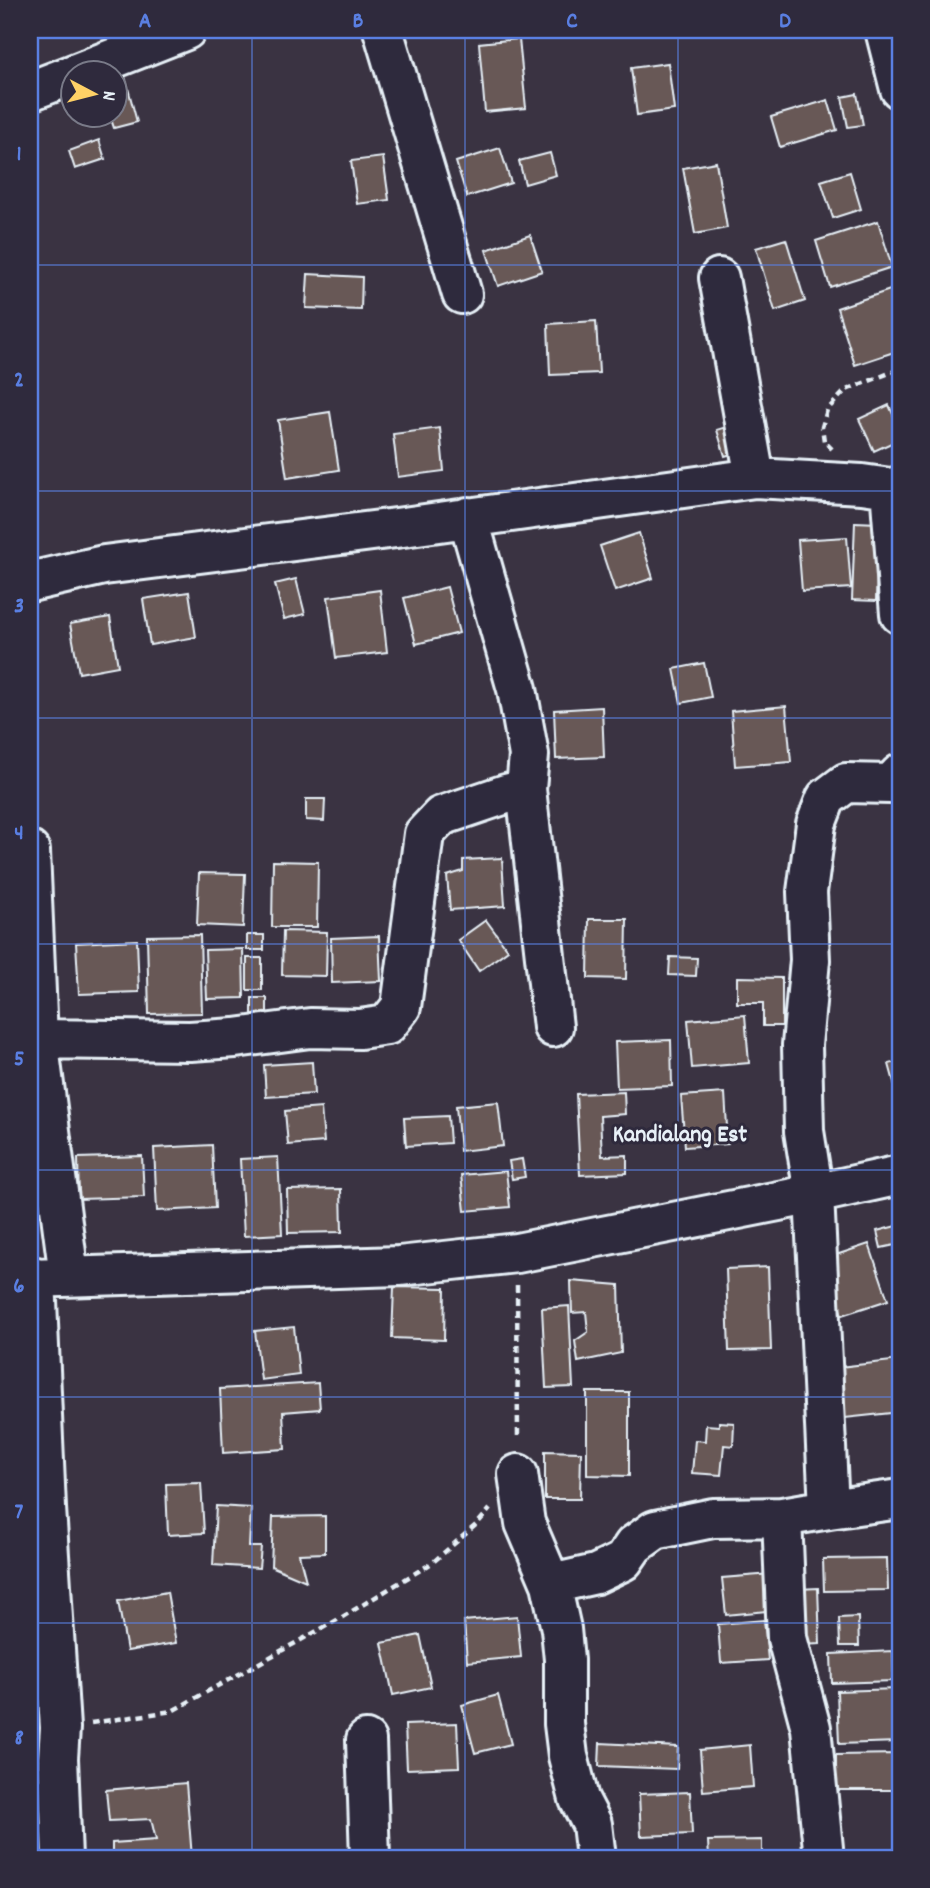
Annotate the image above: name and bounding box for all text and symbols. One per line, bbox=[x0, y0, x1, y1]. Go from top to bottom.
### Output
text: A bbox=[139, 6, 151, 39]
text: B bbox=[353, 6, 364, 39]
text: C bbox=[566, 6, 578, 39]
text: D bbox=[779, 6, 791, 39]
north arrow bbox=[60, 60, 130, 130]
text: N bbox=[93, 89, 121, 102]
text: 1 bbox=[16, 139, 22, 172]
text: 2 bbox=[14, 365, 24, 398]
text: 3 bbox=[14, 591, 24, 624]
text: 4 bbox=[14, 818, 24, 851]
text: 5 bbox=[14, 1044, 24, 1077]
district label: Kandialang Est bbox=[613, 1119, 747, 1153]
text: 6 bbox=[13, 1271, 25, 1304]
text: 7 bbox=[15, 1497, 24, 1530]
text: 8 bbox=[14, 1723, 24, 1756]

